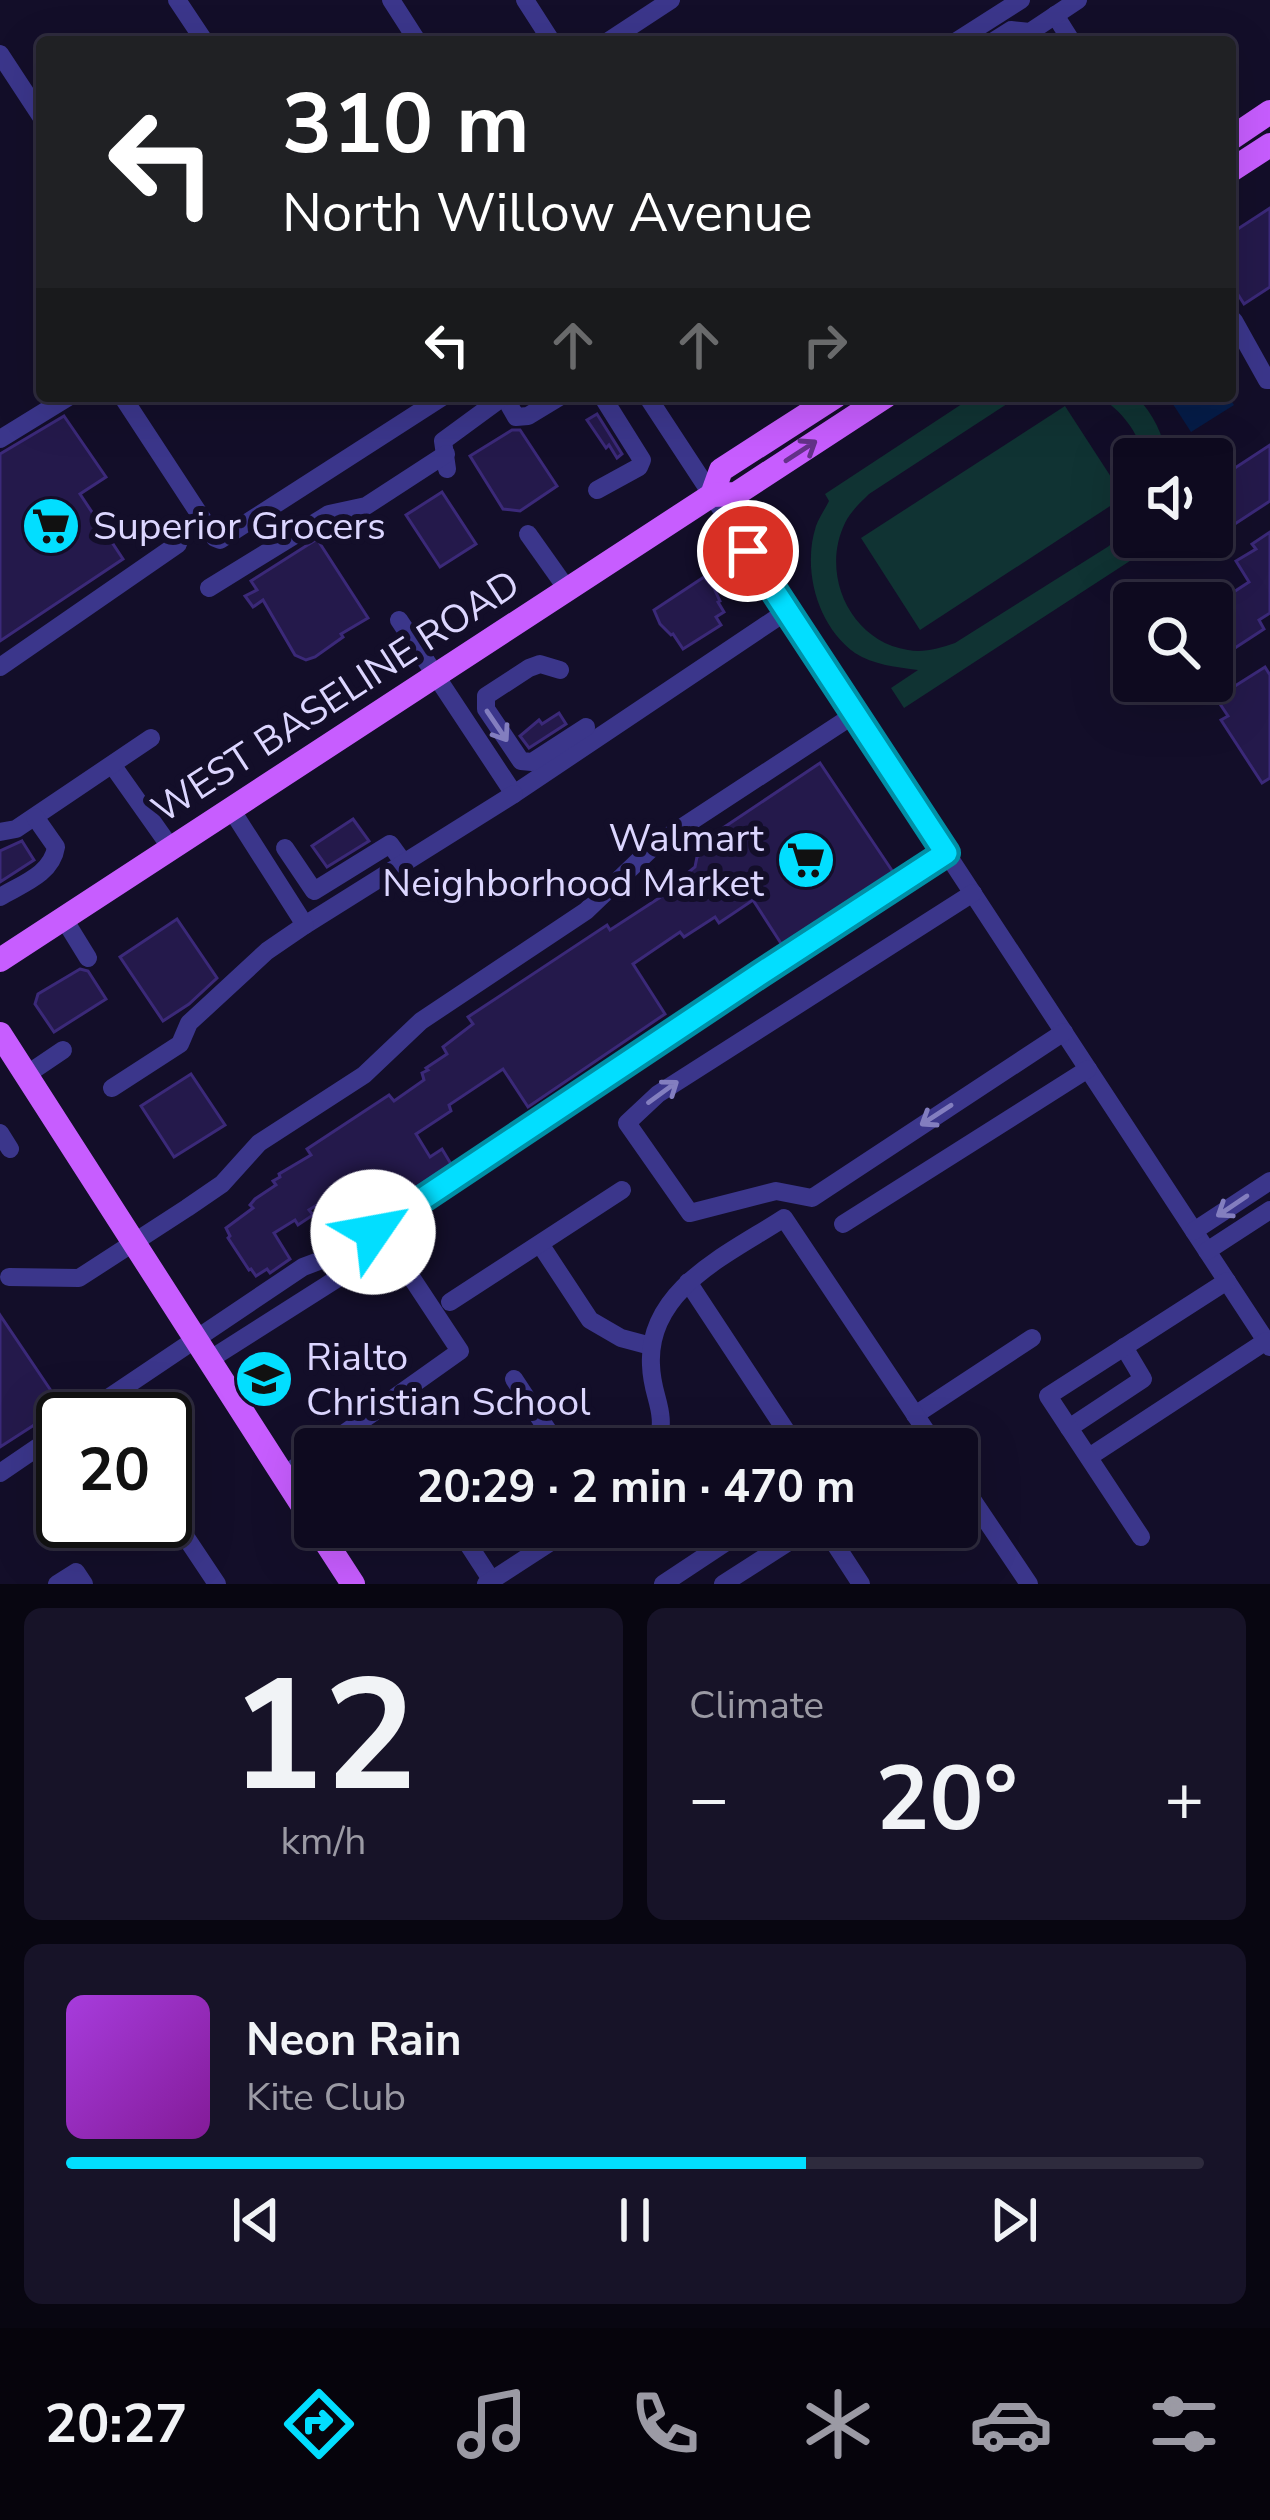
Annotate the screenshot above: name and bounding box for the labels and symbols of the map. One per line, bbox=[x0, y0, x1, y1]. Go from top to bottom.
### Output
one-way arrow bbox=[783, 439, 817, 464]
supermarket icon: Superior Grocers bbox=[20, 495, 82, 557]
place label: Superior Grocers bbox=[93, 500, 386, 553]
pin bbox=[697, 500, 799, 602]
street label: WEST BASELINE ROAD bbox=[142, 558, 530, 836]
one-way arrow bbox=[485, 708, 510, 742]
place label: Walmart Neighborhood Market bbox=[382, 812, 764, 910]
supermarket icon: Walmart Neighborhood Market bbox=[775, 829, 837, 891]
one-way arrow bbox=[646, 1080, 679, 1106]
one-way arrow bbox=[919, 1102, 953, 1127]
position arrow bbox=[310, 1169, 436, 1295]
one-way arrow bbox=[1216, 1193, 1250, 1218]
place label: Rialto Christian School bbox=[306, 1331, 591, 1429]
school or university icon: Rialto Christian School bbox=[233, 1348, 295, 1410]
speed limit sign: 20 bbox=[36, 1392, 192, 1548]

